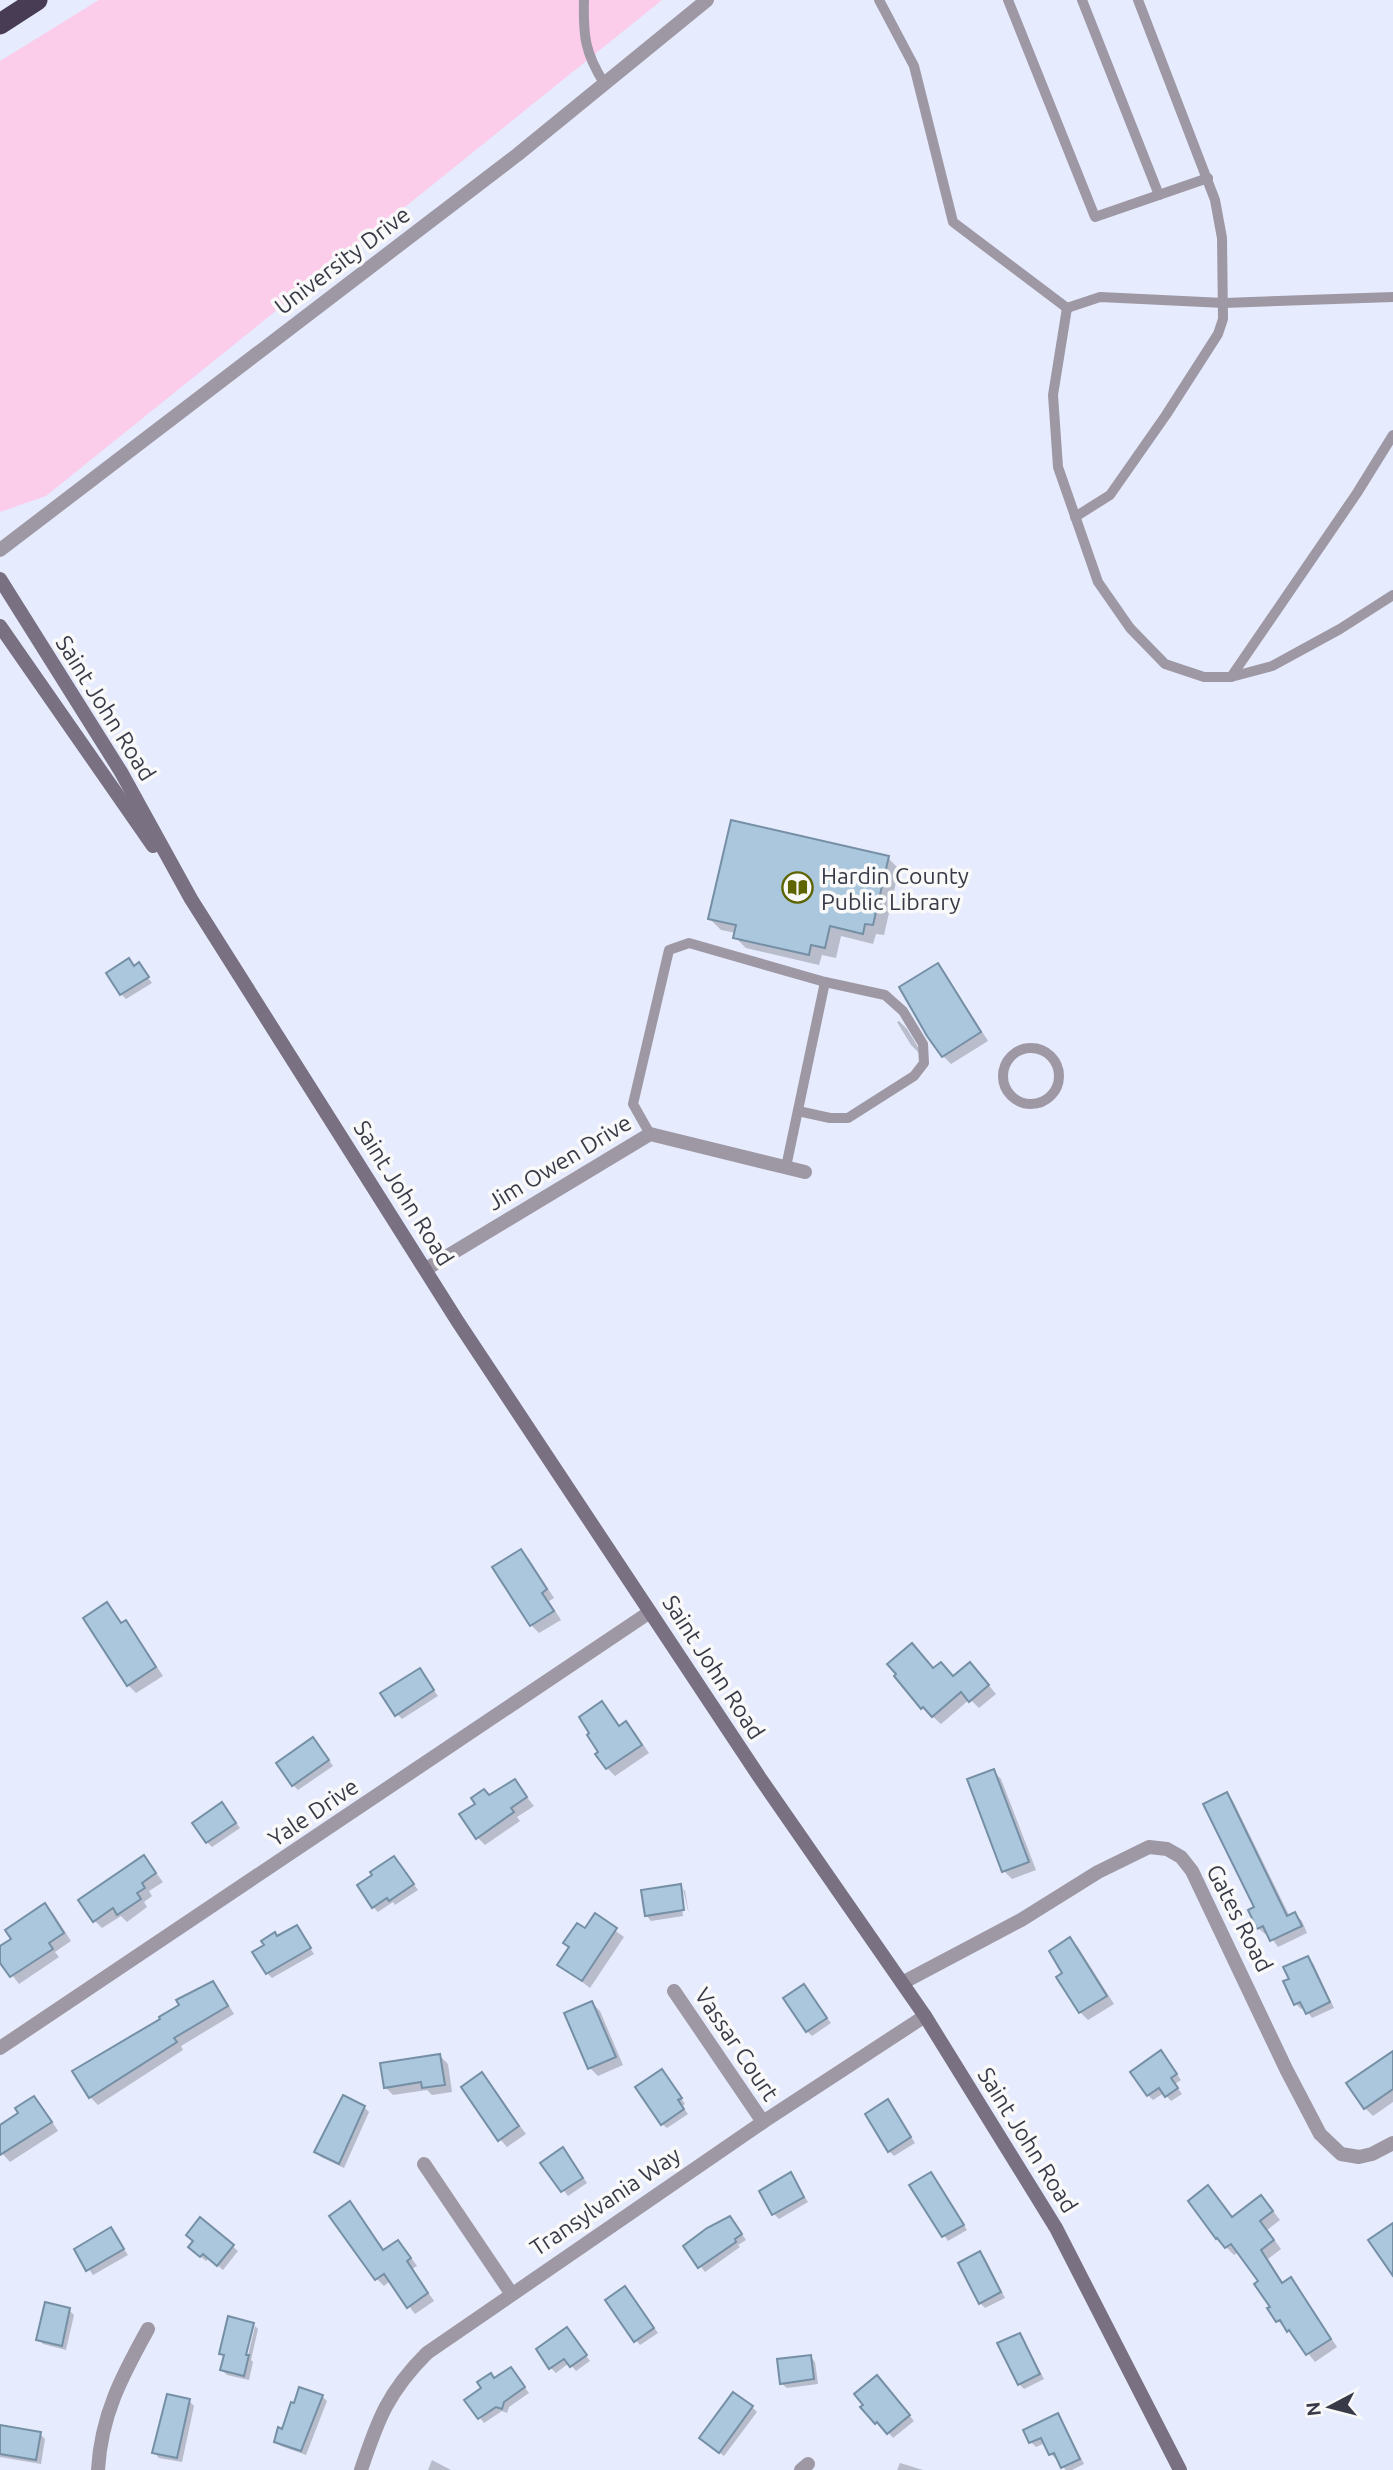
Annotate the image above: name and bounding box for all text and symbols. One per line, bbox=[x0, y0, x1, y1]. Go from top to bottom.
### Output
street label: University Drive bbox=[270, 201, 414, 319]
street label: Saint John Road bbox=[51, 631, 161, 785]
place label: Hardin County Public Library bbox=[821, 863, 969, 914]
library icon: Hardin County Public Library bbox=[781, 871, 815, 905]
street label: Jim Owen Drive bbox=[483, 1109, 635, 1215]
street label: Saint John Road bbox=[349, 1116, 459, 1270]
street label: Saint John Road bbox=[658, 1590, 770, 1744]
street label: Yale Drive bbox=[263, 1773, 363, 1851]
street label: Gates Road bbox=[1202, 1860, 1278, 1976]
street label: Vassar Court bbox=[690, 1983, 784, 2105]
street label: Saint John Road bbox=[973, 2063, 1083, 2217]
street label: Transylvania Way bbox=[525, 2142, 685, 2260]
north arrow bbox=[1295, 2372, 1365, 2442]
text: N bbox=[1301, 2401, 1325, 2417]

